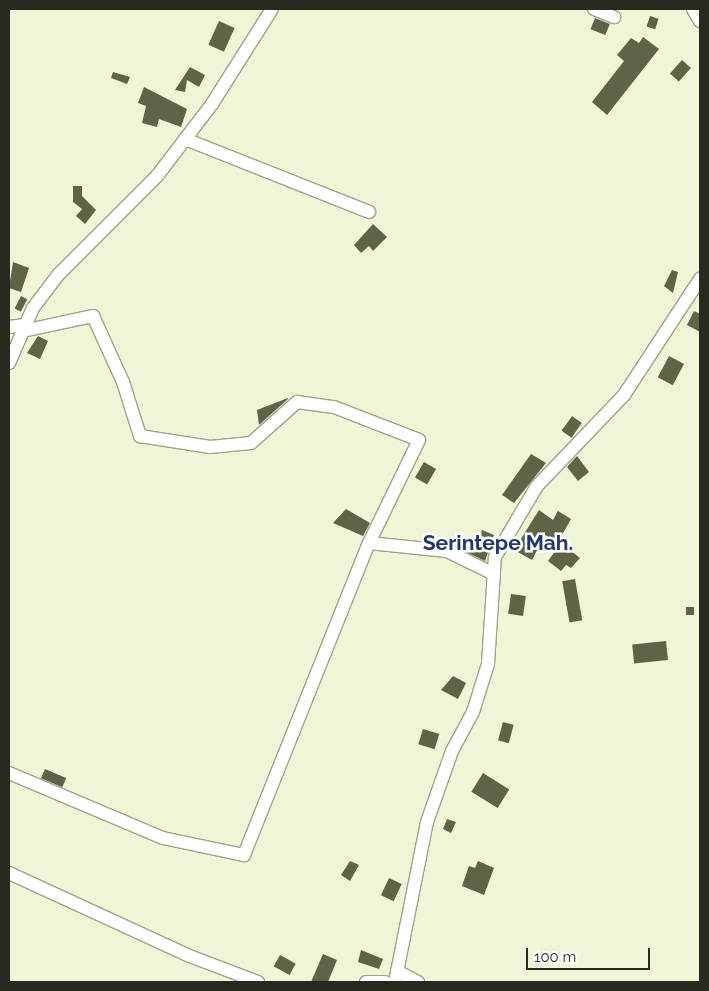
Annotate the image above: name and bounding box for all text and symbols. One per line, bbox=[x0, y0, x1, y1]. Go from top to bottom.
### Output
district label: Serintepe Mah. bbox=[423, 530, 573, 556]
scale bar bbox=[529, 938, 653, 970]
text: 100 m bbox=[534, 948, 576, 966]

